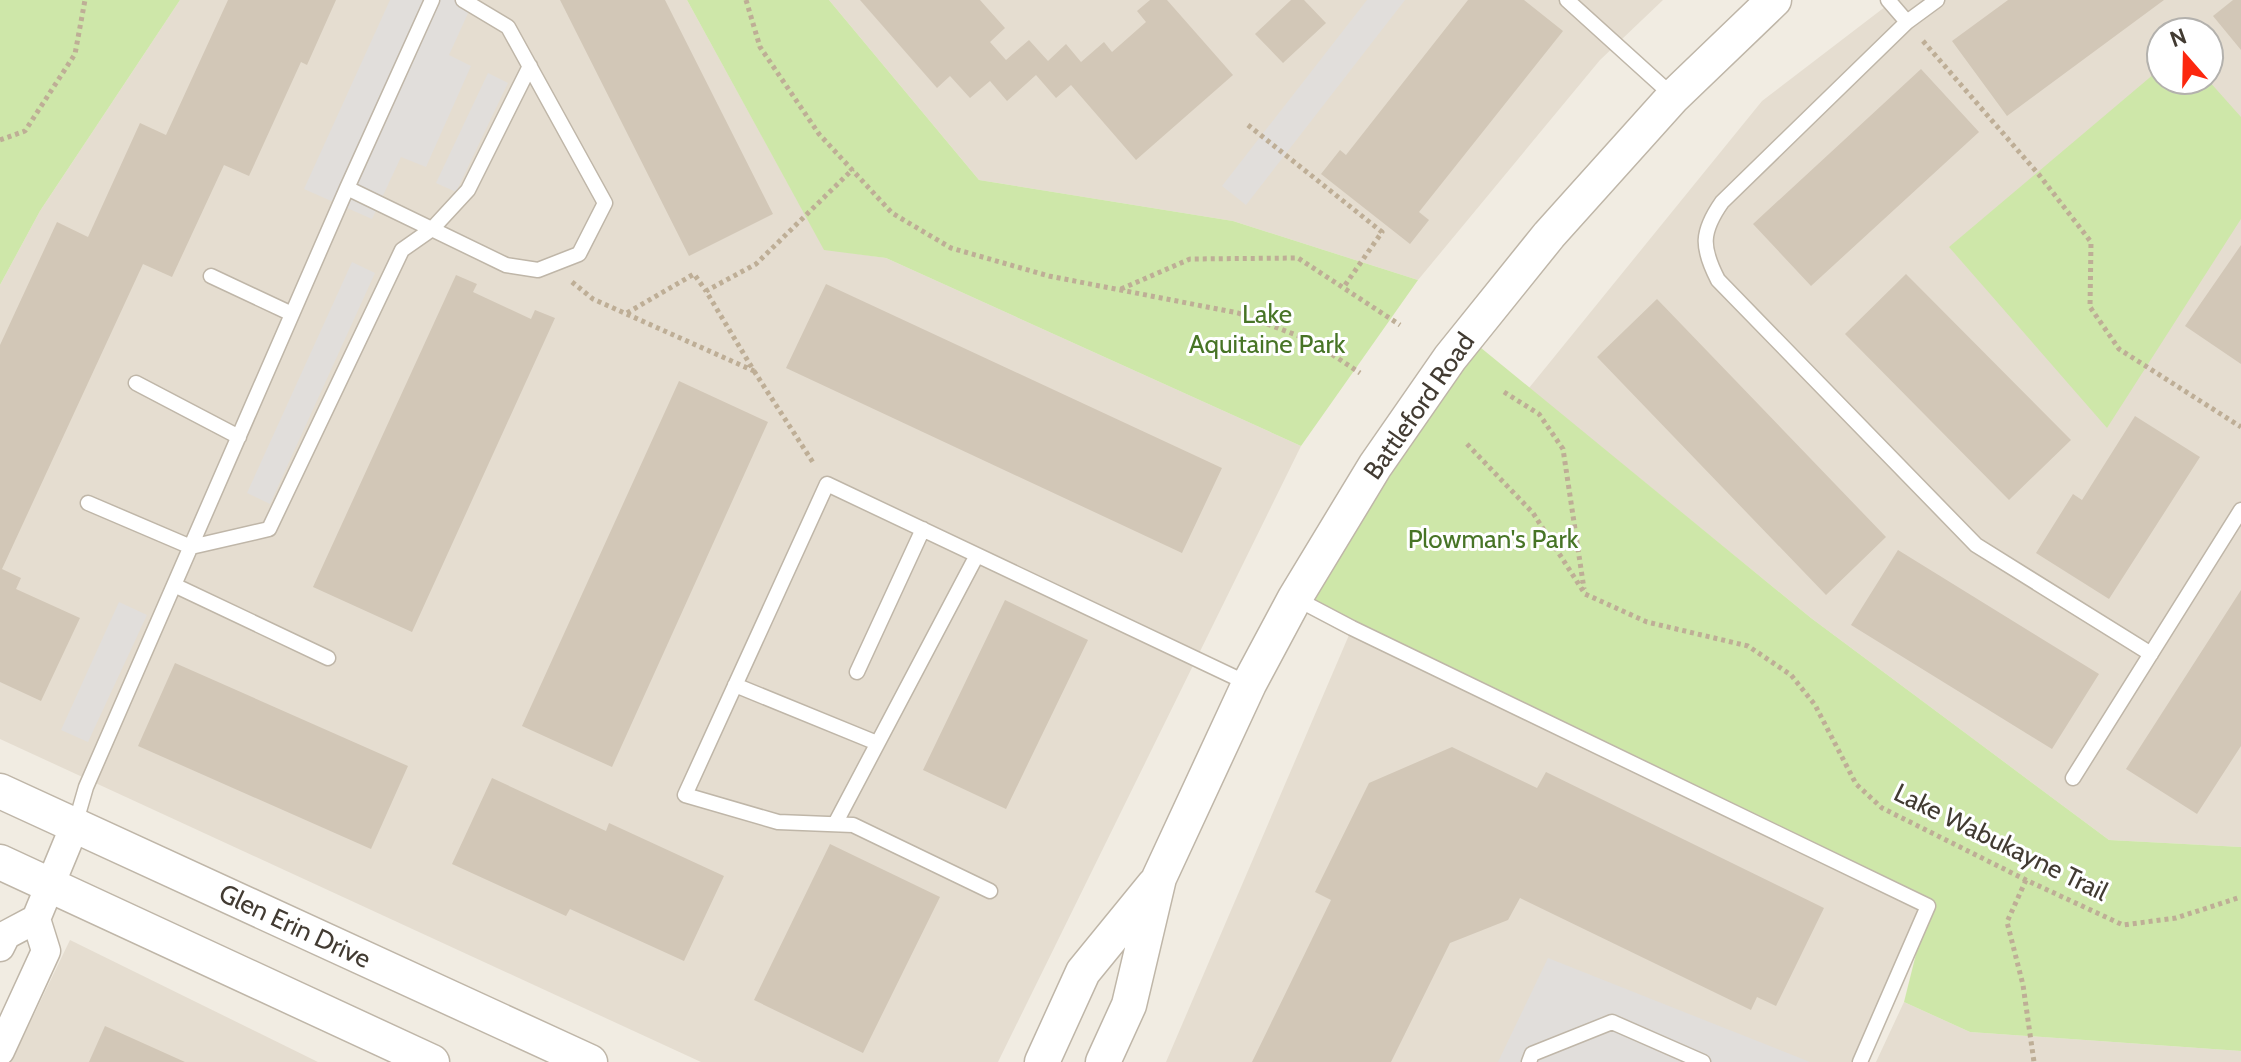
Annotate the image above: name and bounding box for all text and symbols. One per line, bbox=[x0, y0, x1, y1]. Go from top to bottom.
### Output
north arrow bbox=[2145, 16, 2225, 96]
text: N bbox=[2166, 22, 2190, 53]
park label: Lake Aquitaine Park bbox=[1189, 298, 1346, 360]
street label: Battleford Road bbox=[1357, 326, 1481, 486]
park label: Plowman's Park bbox=[1408, 523, 1579, 555]
street label: Lake Wabukayne Trail bbox=[1889, 776, 2113, 908]
street label: Glen Erin Drive bbox=[214, 877, 376, 975]

